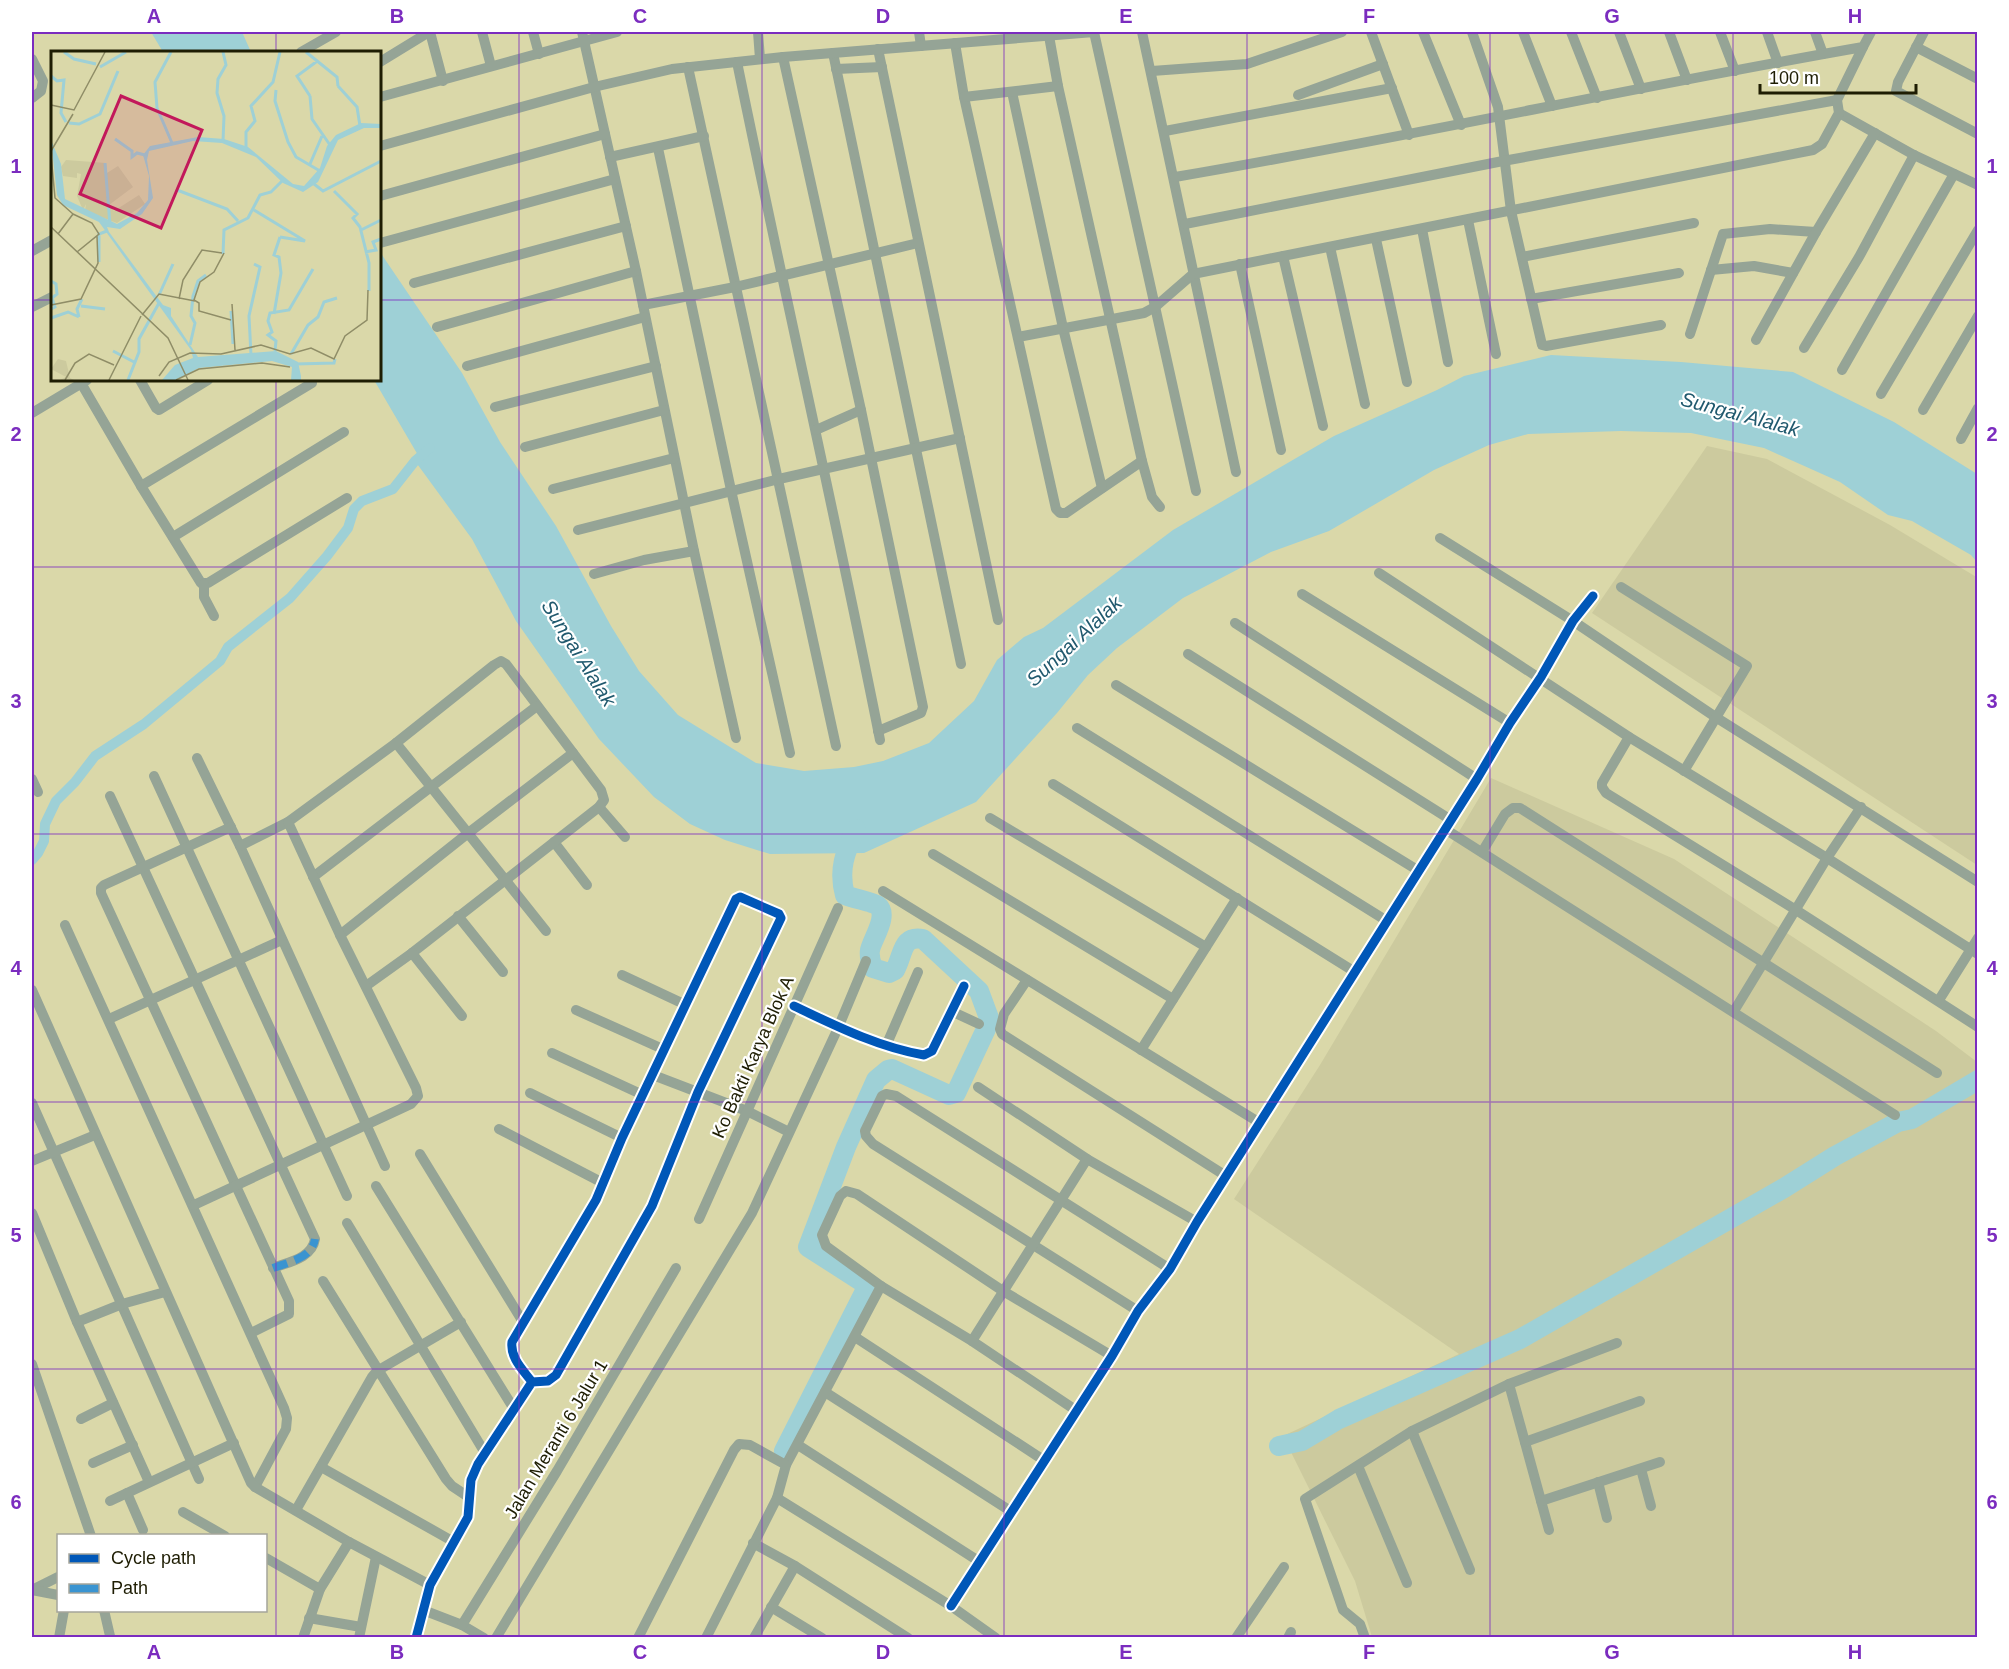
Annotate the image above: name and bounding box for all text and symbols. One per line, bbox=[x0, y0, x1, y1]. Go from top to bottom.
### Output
text: A bbox=[147, 5, 161, 27]
text: B bbox=[390, 5, 404, 27]
text: C bbox=[633, 5, 647, 27]
text: D bbox=[876, 5, 890, 27]
text: E bbox=[1119, 5, 1133, 27]
text: F bbox=[1363, 5, 1375, 27]
text: G bbox=[1604, 5, 1620, 27]
text: H bbox=[1848, 5, 1862, 27]
inset map bbox=[51, 51, 381, 381]
scale bar bbox=[1760, 57, 1916, 95]
text: 100 m bbox=[1769, 68, 1819, 88]
text: 1 bbox=[10, 155, 22, 177]
text: 1 bbox=[1986, 155, 1998, 177]
water label: Sungai Alalak bbox=[1678, 388, 1803, 441]
text: 2 bbox=[10, 423, 22, 445]
text: 2 bbox=[1986, 423, 1998, 445]
water label: Sungai Alalak bbox=[1022, 591, 1127, 690]
water label: Sungai Alalak bbox=[537, 596, 621, 711]
text: 3 bbox=[10, 690, 22, 712]
text: 3 bbox=[1986, 690, 1998, 712]
text: 4 bbox=[10, 957, 22, 979]
text: 4 bbox=[1986, 957, 1998, 979]
street label: Ko Bakti Karya Blok A bbox=[708, 973, 798, 1141]
text: 5 bbox=[10, 1224, 22, 1246]
text: 5 bbox=[1986, 1224, 1998, 1246]
street label: Jalan Meranti 6 Jalur 1 bbox=[501, 1356, 611, 1522]
text: 6 bbox=[10, 1491, 22, 1513]
text: 6 bbox=[1986, 1491, 1998, 1513]
legend bbox=[57, 1534, 267, 1612]
text: Cycle path bbox=[111, 1548, 196, 1568]
text: Path bbox=[111, 1578, 148, 1598]
text: A bbox=[147, 1641, 161, 1663]
text: B bbox=[390, 1641, 404, 1663]
text: C bbox=[633, 1641, 647, 1663]
text: D bbox=[876, 1641, 890, 1663]
text: E bbox=[1119, 1641, 1133, 1663]
text: F bbox=[1363, 1641, 1375, 1663]
text: G bbox=[1604, 1641, 1620, 1663]
text: H bbox=[1848, 1641, 1862, 1663]

